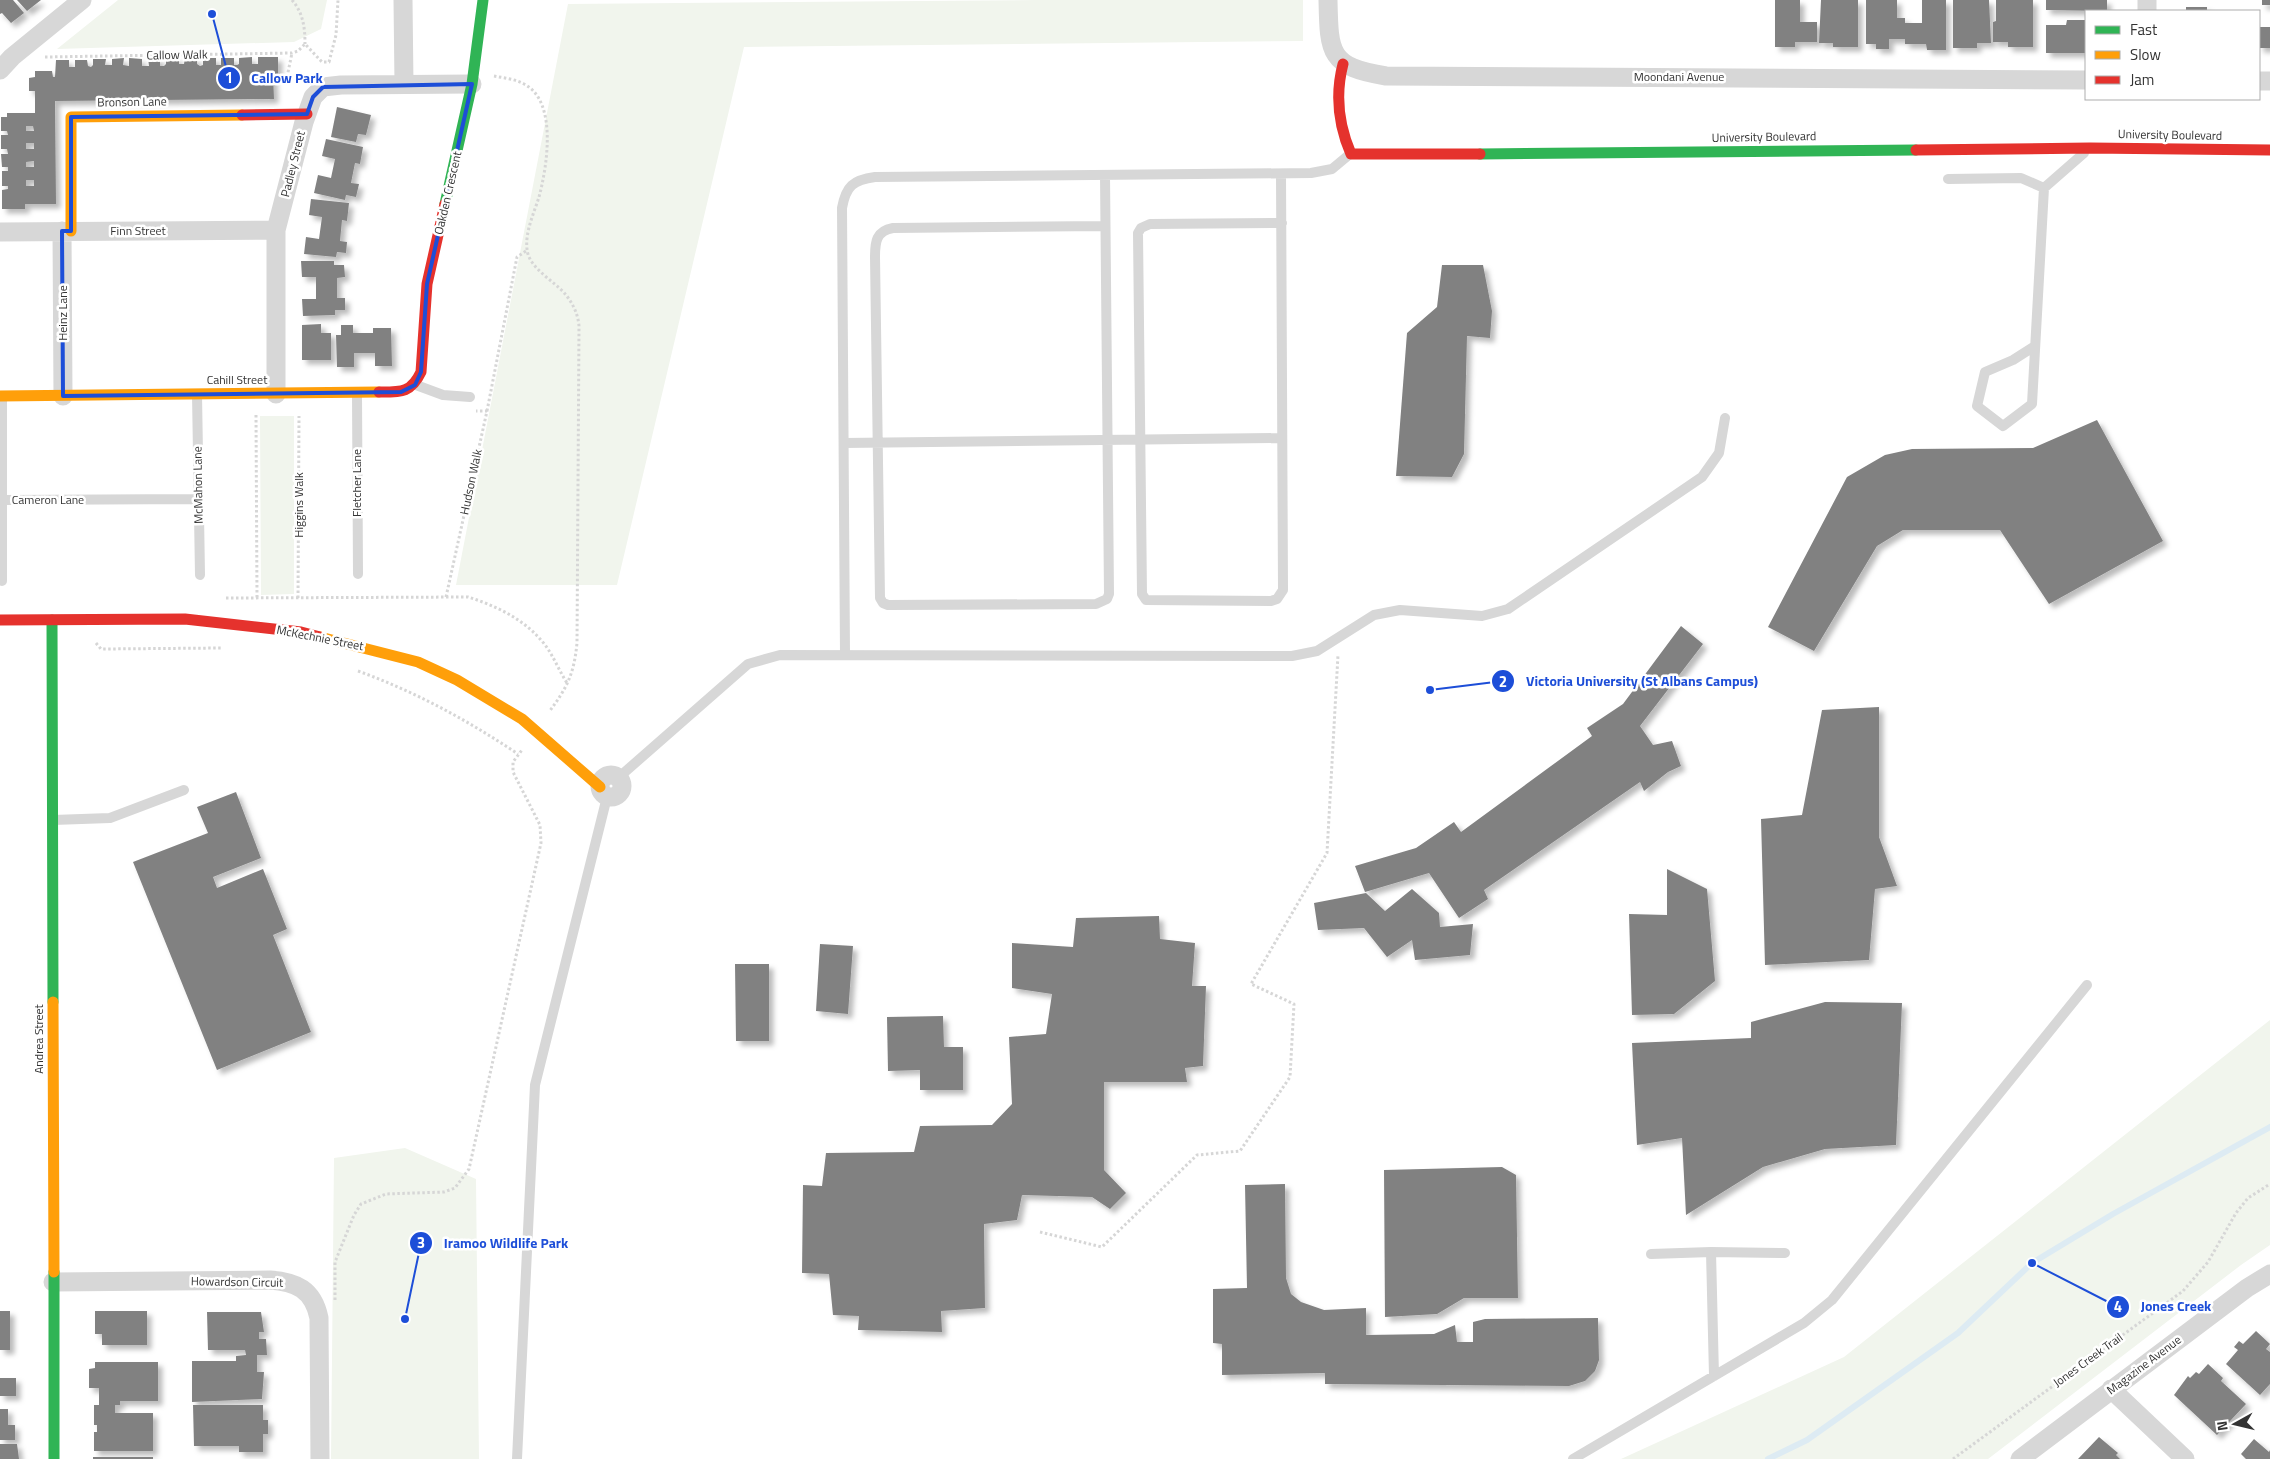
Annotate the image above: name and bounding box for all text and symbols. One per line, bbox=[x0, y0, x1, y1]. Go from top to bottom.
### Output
legend bbox=[2085, 10, 2260, 100]
text: Fast bbox=[2130, 18, 2158, 41]
text: Slow bbox=[2130, 43, 2161, 66]
street label: Callow Walk bbox=[146, 44, 208, 65]
callout: Callow Park bbox=[216, 63, 333, 92]
text: 1 bbox=[225, 66, 233, 89]
text: Callow Park bbox=[251, 67, 323, 88]
street label: Moondani Avenue bbox=[1634, 67, 1724, 86]
text: Jam bbox=[2130, 68, 2154, 91]
street label: Bronson Lane bbox=[97, 91, 167, 112]
street label: University Boulevard bbox=[2118, 124, 2222, 145]
street label: University Boulevard bbox=[1712, 126, 1816, 147]
street label: Padley Street bbox=[275, 128, 310, 199]
street label: Oakden Crescent bbox=[429, 149, 467, 236]
street label: Finn Street bbox=[110, 221, 166, 240]
street label: Heinz Lane bbox=[53, 285, 72, 341]
street label: Cahill Street bbox=[207, 370, 268, 389]
street label: McMahon Lane bbox=[187, 446, 208, 524]
street label: Hudson Walk bbox=[454, 447, 487, 517]
street label: Fletcher Lane bbox=[347, 449, 366, 517]
street label: Higgins Walk bbox=[289, 472, 308, 538]
street label: Cameron Lane bbox=[12, 490, 84, 509]
street label: McKechnie Street bbox=[275, 620, 366, 655]
callout: Victoria University (St Albans Campus) bbox=[1491, 667, 1768, 696]
text: 2 bbox=[1499, 670, 1507, 693]
text: Victoria University (St Albans Campus) bbox=[1526, 670, 1758, 691]
street label: Andrea Street bbox=[29, 1003, 48, 1074]
callout: Iramoo Wildlife Park bbox=[409, 1229, 578, 1258]
text: 3 bbox=[417, 1231, 425, 1254]
text: Iramoo Wildlife Park bbox=[444, 1232, 569, 1253]
street label: Howardson Circuit bbox=[191, 1271, 284, 1292]
callout: Jones Creek bbox=[2106, 1292, 2221, 1321]
text: 4 bbox=[2114, 1295, 2122, 1318]
text: Jones Creek bbox=[2141, 1295, 2212, 1316]
street label: Jones Creek Trail bbox=[2049, 1328, 2127, 1391]
street label: Magazine Avenue bbox=[2102, 1330, 2185, 1399]
north arrow bbox=[2210, 1399, 2260, 1449]
text: N bbox=[2211, 1420, 2233, 1432]

